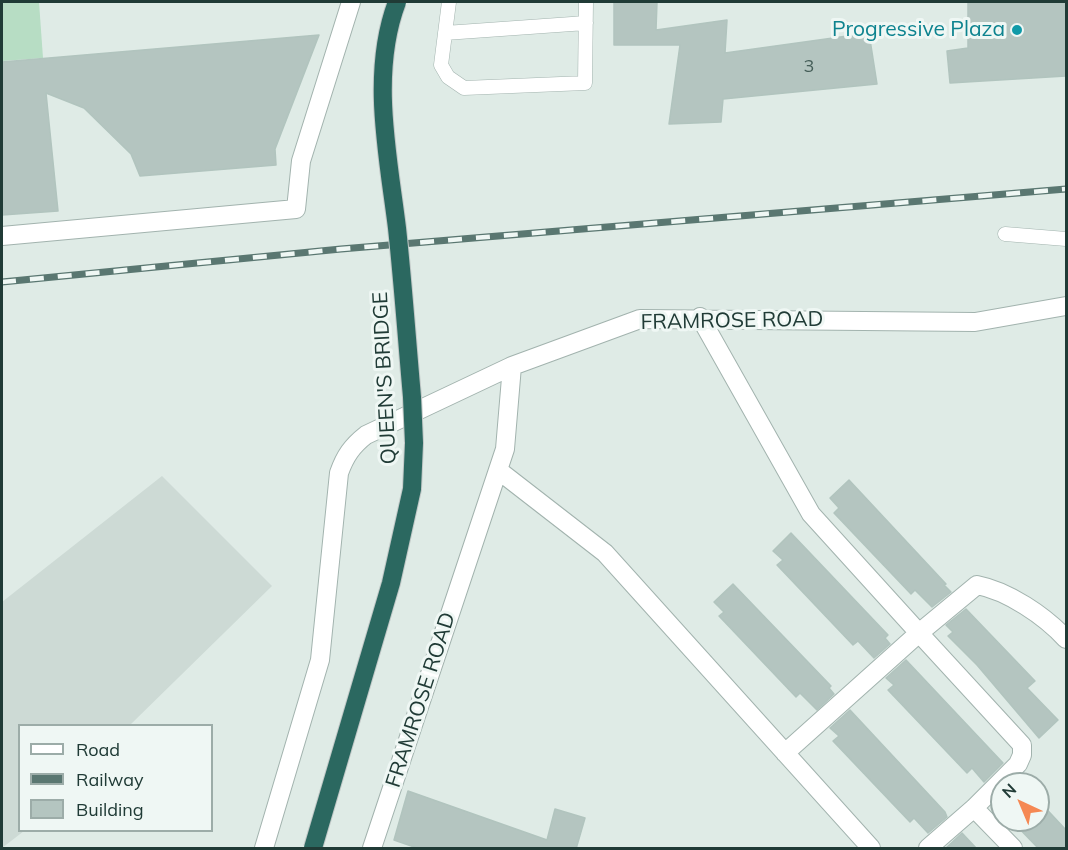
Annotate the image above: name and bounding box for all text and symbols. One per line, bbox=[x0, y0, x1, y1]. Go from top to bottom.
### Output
place label: Progressive Plaza bbox=[832, 17, 1005, 43]
marker: Progressive Plaza bbox=[1010, 23, 1024, 37]
house number: 3 bbox=[804, 56, 814, 78]
street label: QUEEN'S BRIDGE bbox=[368, 291, 402, 465]
street label: FRAMROSE ROAD bbox=[640, 307, 824, 335]
street label: FRAMROSE ROAD bbox=[381, 609, 461, 791]
legend bbox=[18, 724, 213, 832]
text: Road bbox=[76, 738, 120, 761]
text: Railway bbox=[76, 768, 144, 791]
north arrow bbox=[990, 772, 1050, 832]
text: N bbox=[998, 779, 1020, 802]
text: Building bbox=[76, 798, 144, 821]

